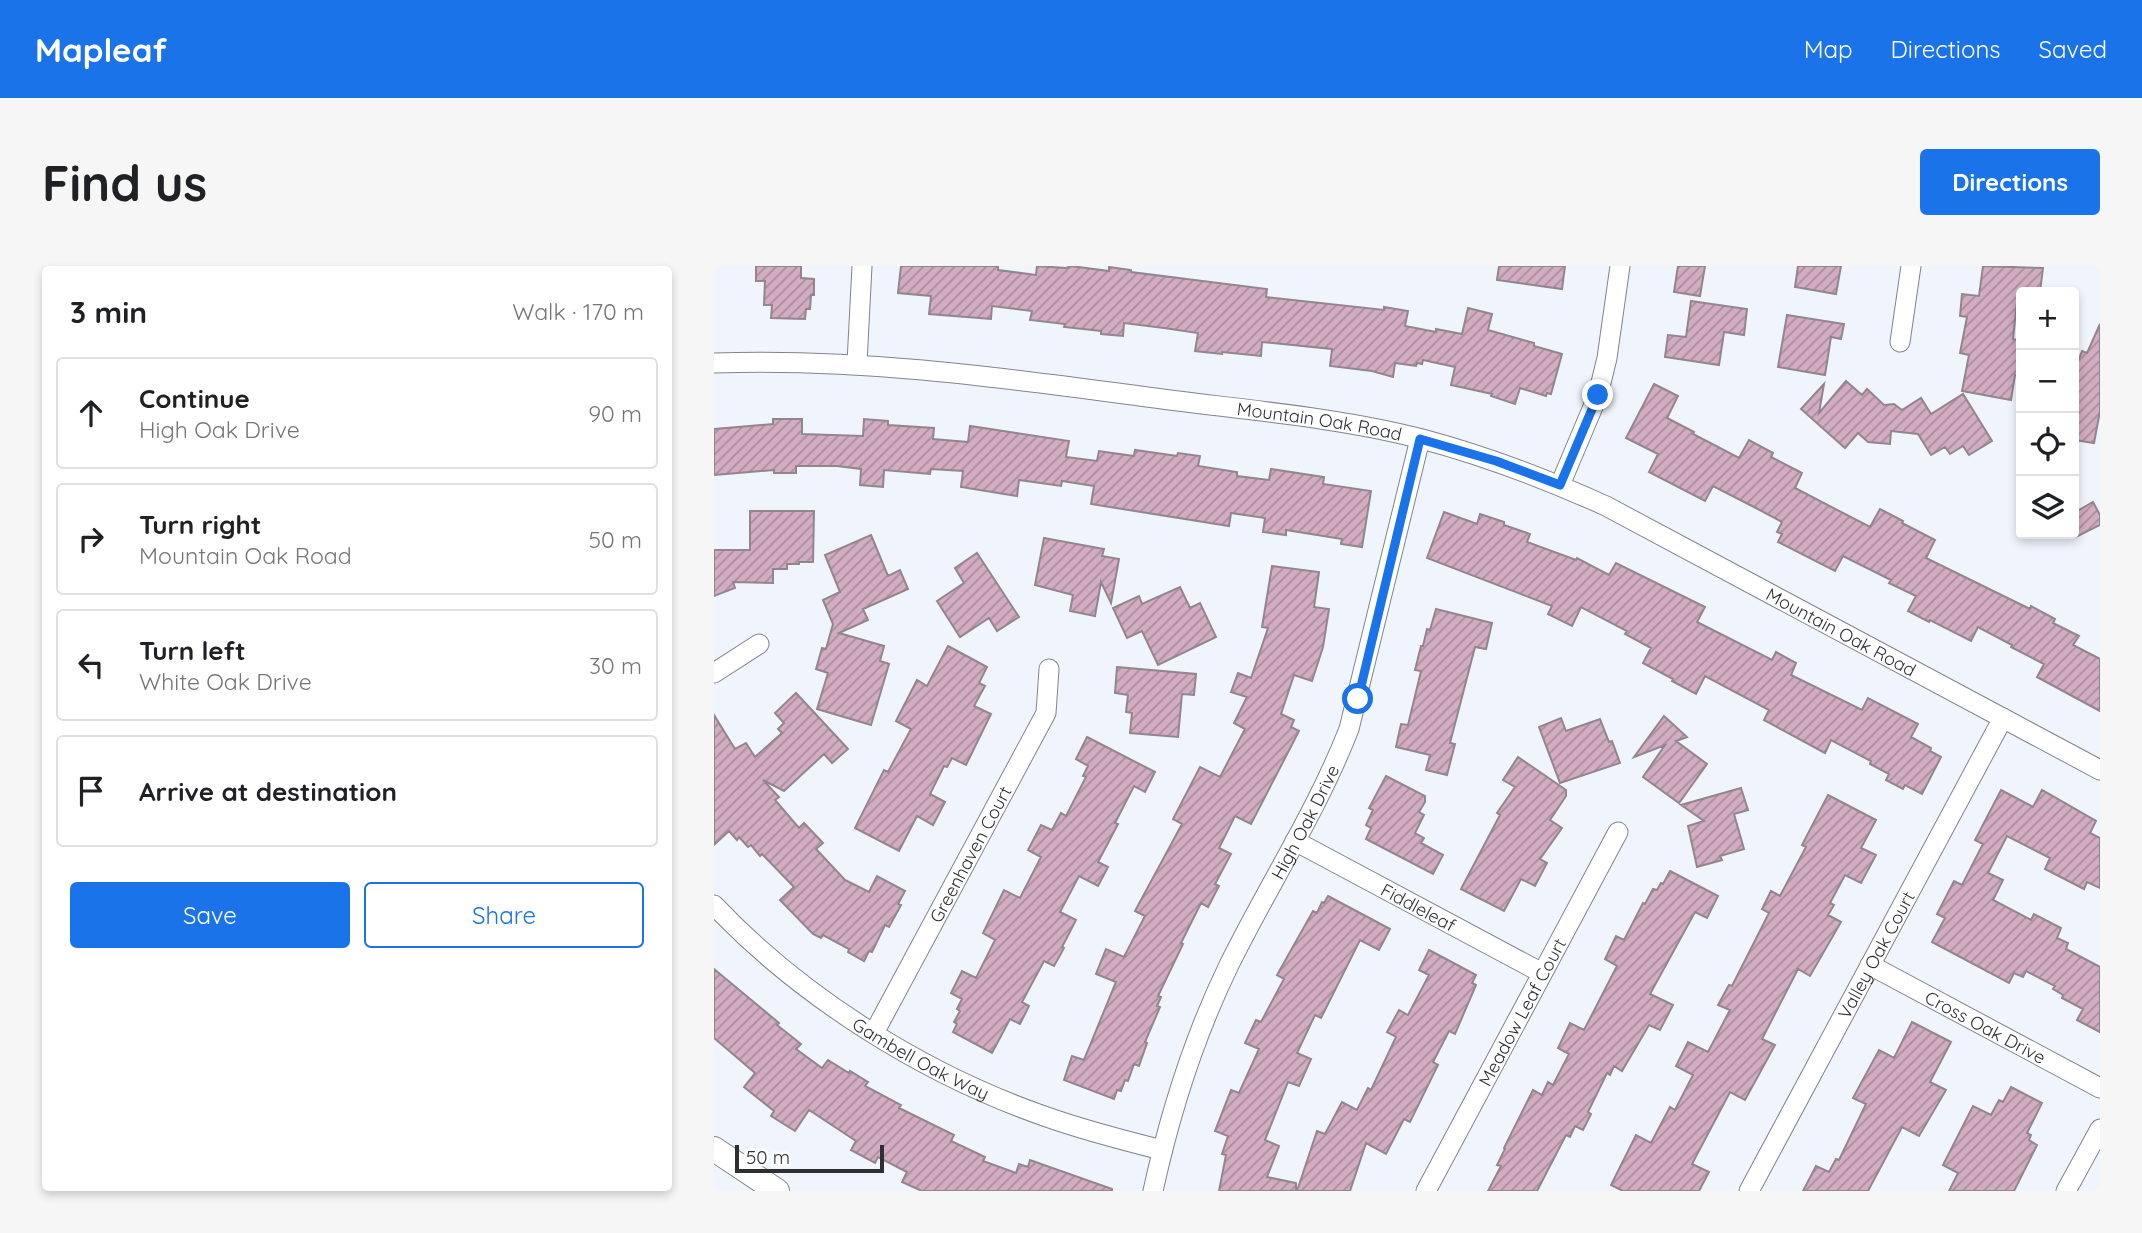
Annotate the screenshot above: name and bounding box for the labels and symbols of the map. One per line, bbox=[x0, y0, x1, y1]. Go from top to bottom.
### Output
route end bbox=[1582, 379, 1613, 410]
street label: Mountain Oak Road bbox=[1236, 397, 1404, 445]
street label: Mountain Oak Road bbox=[1762, 582, 1920, 681]
route start bbox=[1342, 683, 1373, 714]
street label: High Oak Drive bbox=[1265, 761, 1344, 883]
street label: Greenhaven Court bbox=[924, 782, 1016, 926]
street label: Fiddleleaf bbox=[1377, 878, 1460, 937]
street label: Valley Oak Court bbox=[1832, 887, 1919, 1023]
street label: Meadow Leaf Court bbox=[1473, 934, 1571, 1090]
street label: Cross Oak Drive bbox=[1921, 985, 2050, 1068]
street label: Gambell Oak Way bbox=[848, 1012, 993, 1105]
scale bar bbox=[735, 1142, 884, 1174]

